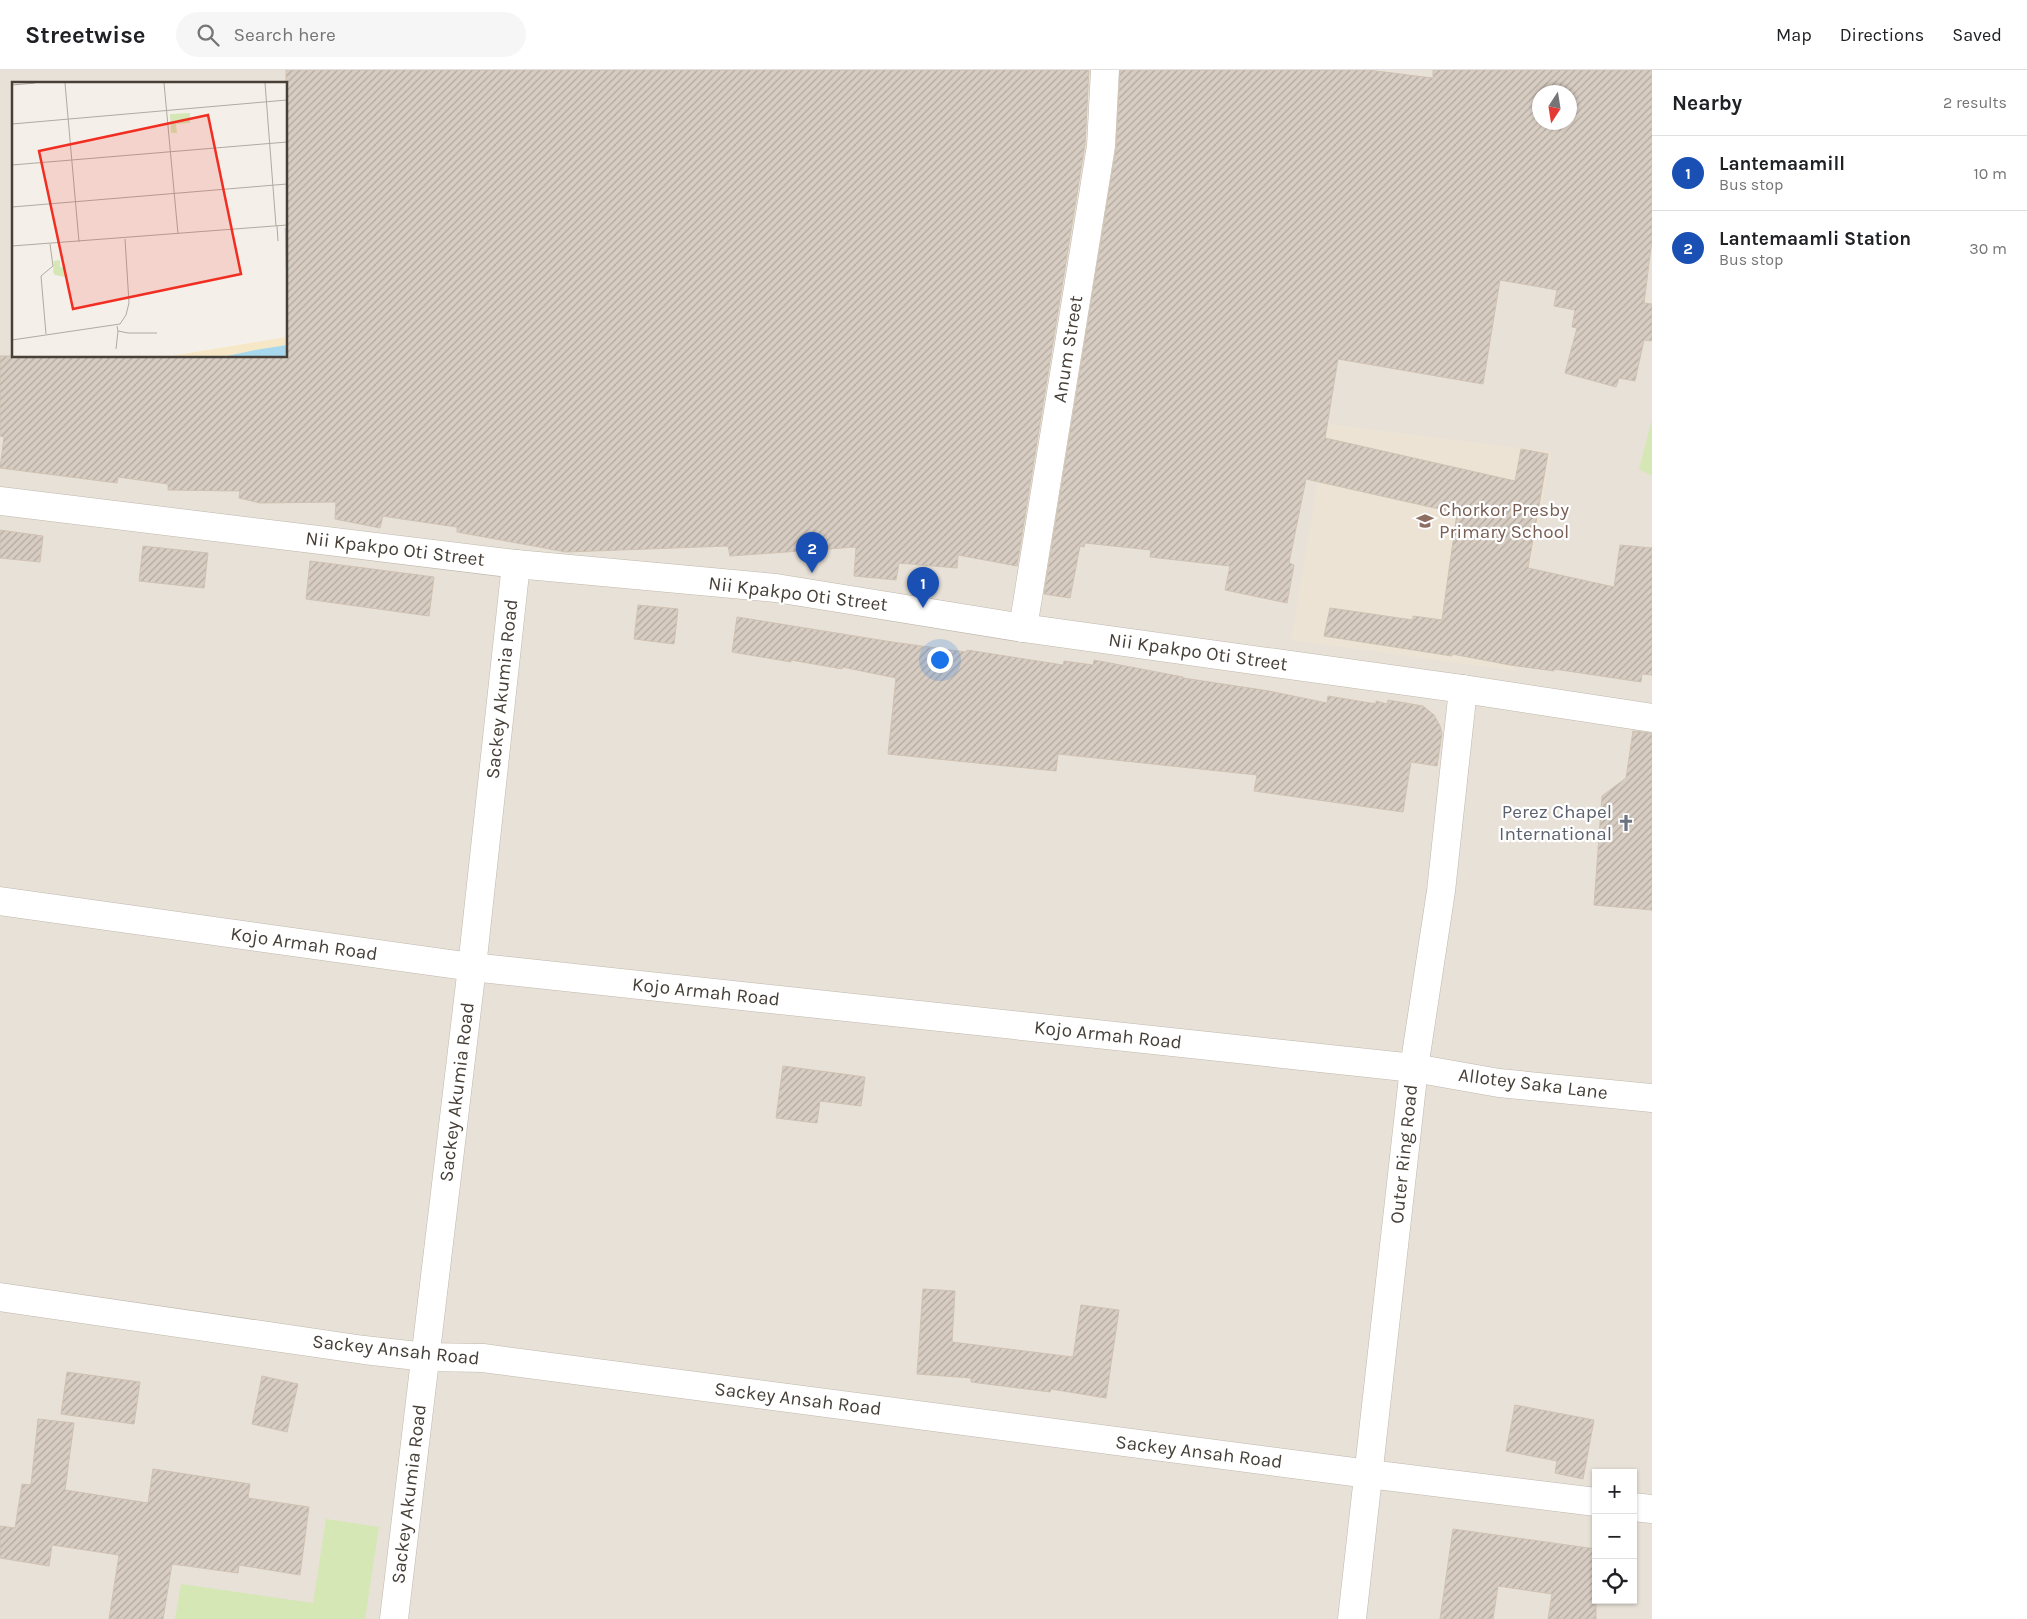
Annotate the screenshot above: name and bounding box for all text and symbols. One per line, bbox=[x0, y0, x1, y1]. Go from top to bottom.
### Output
search box bbox=[176, 12, 526, 57]
text: Streetwise bbox=[25, 21, 146, 49]
icon: search bbox=[194, 21, 222, 49]
text: Search here bbox=[234, 24, 336, 46]
text: Map bbox=[1776, 24, 1812, 46]
text: Directions bbox=[1840, 24, 1924, 46]
text: Saved bbox=[1952, 24, 2002, 46]
inset map bbox=[12, 82, 288, 358]
north arrow bbox=[1532, 85, 1577, 130]
text: Nearby bbox=[1672, 91, 1742, 115]
text: 2 results bbox=[1943, 93, 2007, 112]
text: Lantemaamill bbox=[1719, 153, 1845, 175]
text: 1 bbox=[1685, 164, 1691, 183]
text: 10 m bbox=[1973, 164, 2007, 183]
text: Bus stop bbox=[1719, 175, 1783, 194]
text: Lantemaamli Station bbox=[1719, 228, 1911, 250]
text: 2 bbox=[1683, 239, 1693, 258]
text: 30 m bbox=[1969, 239, 2007, 258]
text: Bus stop bbox=[1719, 250, 1783, 269]
street label: Anum Street bbox=[1049, 294, 1087, 404]
place label: Chorkor Presby Primary School bbox=[1439, 499, 1569, 543]
school or university icon: Chorkor Presby Primary School bbox=[1415, 511, 1435, 531]
street label: Nii Kpakpo Oti Street bbox=[304, 527, 486, 571]
pin: 2 bbox=[796, 532, 828, 573]
pin: 1 bbox=[907, 567, 939, 608]
street label: Nii Kpakpo Oti Street bbox=[707, 572, 889, 616]
street label: Sackey Akumia Road bbox=[482, 598, 522, 780]
street label: Nii Kpakpo Oti Street bbox=[1107, 629, 1289, 675]
your location bbox=[927, 647, 953, 673]
place label: Perez Chapel International bbox=[1499, 801, 1612, 845]
church icon: Perez Chapel International bbox=[1616, 813, 1636, 833]
street label: Kojo Armah Road bbox=[229, 923, 379, 965]
street label: Kojo Armah Road bbox=[631, 973, 781, 1011]
street label: Sackey Akumia Road bbox=[435, 1001, 479, 1183]
street label: Kojo Armah Road bbox=[1033, 1016, 1183, 1054]
street label: Allotey Saka Lane bbox=[1457, 1064, 1609, 1104]
street label: Outer Ring Road bbox=[1386, 1083, 1422, 1225]
street label: Sackey Ansah Road bbox=[311, 1330, 481, 1370]
street label: Sackey Ansah Road bbox=[713, 1378, 883, 1420]
street label: Sackey Akumia Road bbox=[387, 1403, 431, 1585]
street label: Sackey Ansah Road bbox=[1114, 1431, 1284, 1473]
map controls bbox=[1592, 1469, 1637, 1604]
button: + bbox=[1592, 1469, 1637, 1514]
button: − bbox=[1592, 1514, 1637, 1559]
button: locate bbox=[1592, 1559, 1637, 1604]

